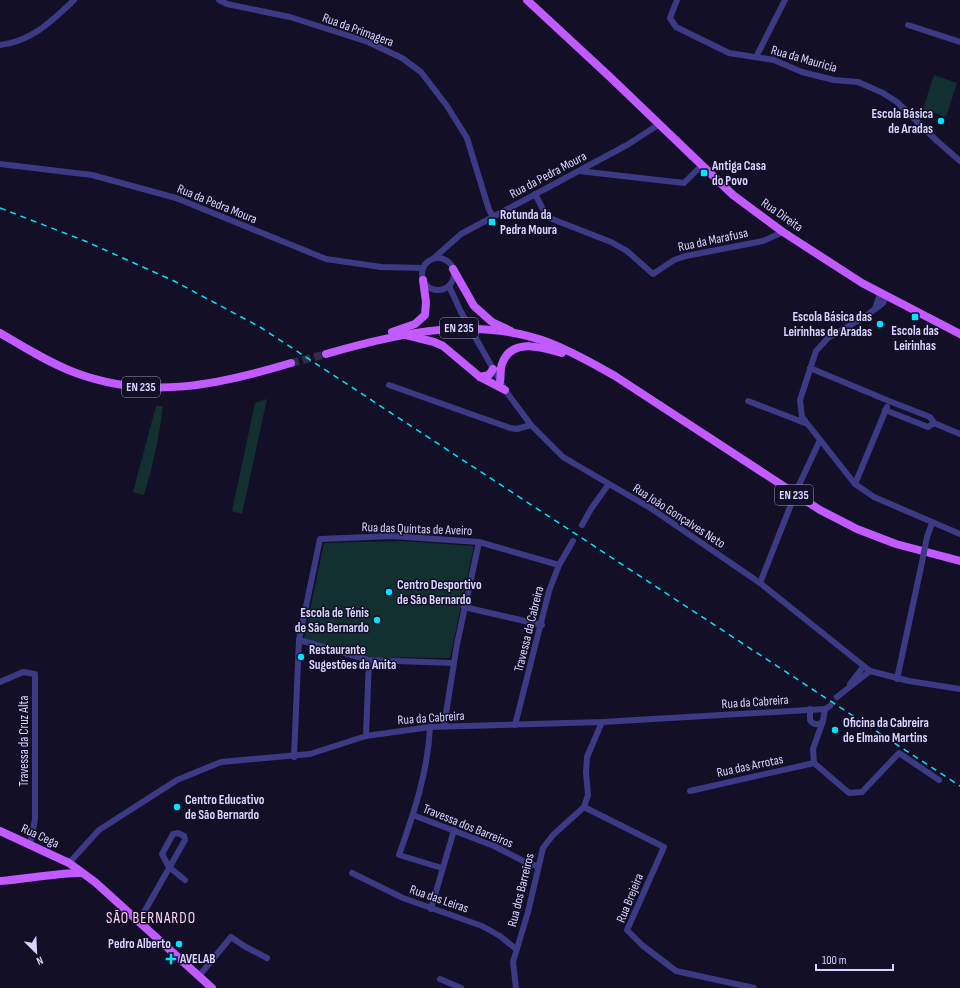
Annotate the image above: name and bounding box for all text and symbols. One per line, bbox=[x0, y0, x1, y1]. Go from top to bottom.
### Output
street label: Rua da Primagera bbox=[320, 10, 396, 50]
street label: Rua da Mauricia bbox=[769, 42, 839, 76]
place label: Escola Básica de Aradas bbox=[871, 106, 933, 137]
marker: Escola Básica de Aradas bbox=[936, 116, 946, 126]
street label: Rua da Pedra Moura bbox=[507, 148, 589, 202]
place label: Antiga Casa do Povo bbox=[711, 158, 766, 189]
marker: Antiga Casa do Povo bbox=[699, 168, 709, 178]
street label: Rua da Pedra Moura bbox=[175, 181, 259, 227]
street label: Rua Direita bbox=[758, 195, 806, 235]
place label: Rotunda da Pedra Moura bbox=[500, 207, 557, 238]
marker: Rotunda da Pedra Moura bbox=[487, 217, 497, 227]
street label: Rua da Marafusa bbox=[677, 225, 749, 255]
place label: Escola Básica das Leirinhas de Aradas bbox=[783, 309, 872, 340]
marker: Escola das Leirinhas bbox=[910, 312, 920, 322]
road number: EN 235 bbox=[440, 318, 478, 338]
marker: Escola Básica das Leirinhas de Aradas bbox=[875, 319, 885, 329]
place label: Escola das Leirinhas bbox=[891, 323, 939, 354]
road number: EN 235 bbox=[122, 377, 160, 397]
street label: Rua João Gonçalves Neto bbox=[630, 480, 728, 552]
road number: EN 235 bbox=[775, 485, 813, 505]
street label: Rua das Quintas de Aveiro bbox=[361, 519, 473, 539]
place label: Centro Desportivo de São Bernardo bbox=[397, 577, 482, 608]
street label: Travessa da Cabreira bbox=[511, 584, 547, 674]
marker: Centro Desportivo de São Bernardo bbox=[384, 587, 394, 597]
place label: Escola de Ténis de São Bernardo bbox=[295, 605, 369, 636]
marker: Escola de Ténis de São Bernardo bbox=[372, 615, 382, 625]
place label: Restaurante Sugestões da Anita bbox=[309, 642, 396, 673]
marker: Restaurante Sugestões da Anita bbox=[296, 652, 306, 662]
street label: Rua da Cabreira bbox=[721, 692, 789, 712]
street label: Travessa da Cruz Alta bbox=[16, 696, 32, 786]
street label: Rua da Cabreira bbox=[397, 708, 465, 728]
place label: Oficina da Cabreira de Elmano Martins bbox=[843, 715, 929, 746]
marker: Oficina da Cabreira de Elmano Martins bbox=[830, 725, 840, 735]
street label: Rua das Arrotas bbox=[715, 751, 785, 781]
place label: Centro Educativo de São Bernardo bbox=[185, 792, 265, 823]
street label: Travessa dos Barreiros bbox=[421, 801, 516, 852]
marker: Centro Educativo de São Bernardo bbox=[172, 802, 182, 812]
street label: Rua Cega bbox=[19, 820, 61, 852]
street label: Rua dos Barreiros bbox=[504, 851, 538, 929]
street label: Rua Brejeira bbox=[613, 871, 647, 925]
street label: Rua das Leiras bbox=[407, 881, 471, 917]
district label: SÃO BERNARDO bbox=[106, 909, 196, 928]
north arrow bbox=[16, 932, 56, 972]
place label: Pedro Alberto bbox=[108, 936, 171, 952]
marker: Pedro Alberto bbox=[174, 939, 184, 949]
scale bar bbox=[816, 946, 893, 972]
place label: AVELAB bbox=[179, 951, 215, 967]
marker: AVELAB bbox=[165, 953, 177, 965]
text: 100 m bbox=[822, 953, 847, 968]
text: N bbox=[34, 954, 45, 968]

